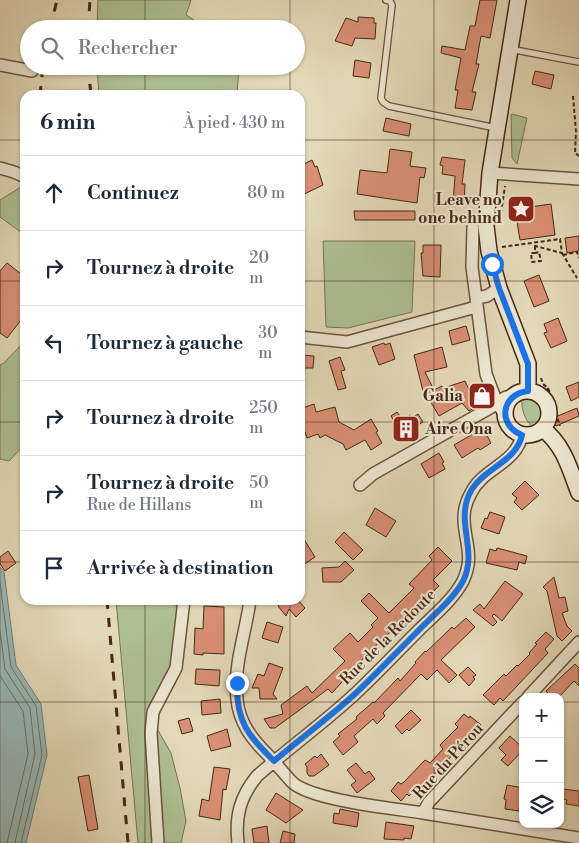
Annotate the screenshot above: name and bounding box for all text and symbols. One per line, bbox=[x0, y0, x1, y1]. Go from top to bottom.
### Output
search box bbox=[20, 20, 305, 75]
icon: search bbox=[38, 34, 66, 62]
text: Rechercher bbox=[78, 36, 177, 60]
text: 6 min bbox=[40, 110, 95, 136]
text: À pied · 430 m bbox=[184, 113, 285, 133]
icon: ahead bbox=[40, 179, 68, 207]
text: Continuez bbox=[87, 181, 179, 205]
text: 80 m bbox=[247, 183, 285, 203]
place label: Leave no one behind bbox=[418, 190, 502, 228]
place icon: Leave no one behind bbox=[506, 194, 536, 224]
text: 20 m bbox=[249, 248, 269, 288]
route start bbox=[481, 253, 504, 276]
icon: right bbox=[40, 254, 68, 282]
text: Tournez à droite bbox=[87, 256, 234, 280]
text: 30 m bbox=[258, 323, 278, 363]
icon: left bbox=[40, 329, 68, 357]
text: Tournez à gauche bbox=[87, 331, 243, 355]
shop icon: Galia bbox=[467, 381, 497, 411]
place label: Galia bbox=[423, 386, 463, 406]
text: 250 m bbox=[249, 398, 278, 438]
icon: right bbox=[40, 404, 68, 432]
text: Tournez à droite bbox=[87, 406, 234, 430]
building icon: Aire Ona bbox=[391, 414, 421, 444]
place label: Aire Ona bbox=[424, 419, 493, 439]
text: Tournez à droite bbox=[87, 471, 234, 495]
text: 50 m bbox=[249, 473, 269, 513]
icon: right bbox=[40, 479, 68, 507]
text: Rue de Hillans bbox=[87, 495, 191, 515]
icon: arrive bbox=[40, 554, 68, 582]
text: Arrivée à destination bbox=[87, 556, 273, 580]
street label: Rue de la Redoute bbox=[336, 585, 440, 689]
route end bbox=[226, 672, 249, 695]
map controls bbox=[519, 693, 564, 828]
button: + bbox=[519, 693, 564, 738]
street label: Rue du Pérou bbox=[408, 719, 488, 803]
button: − bbox=[519, 738, 564, 783]
button: layers bbox=[519, 783, 564, 828]

